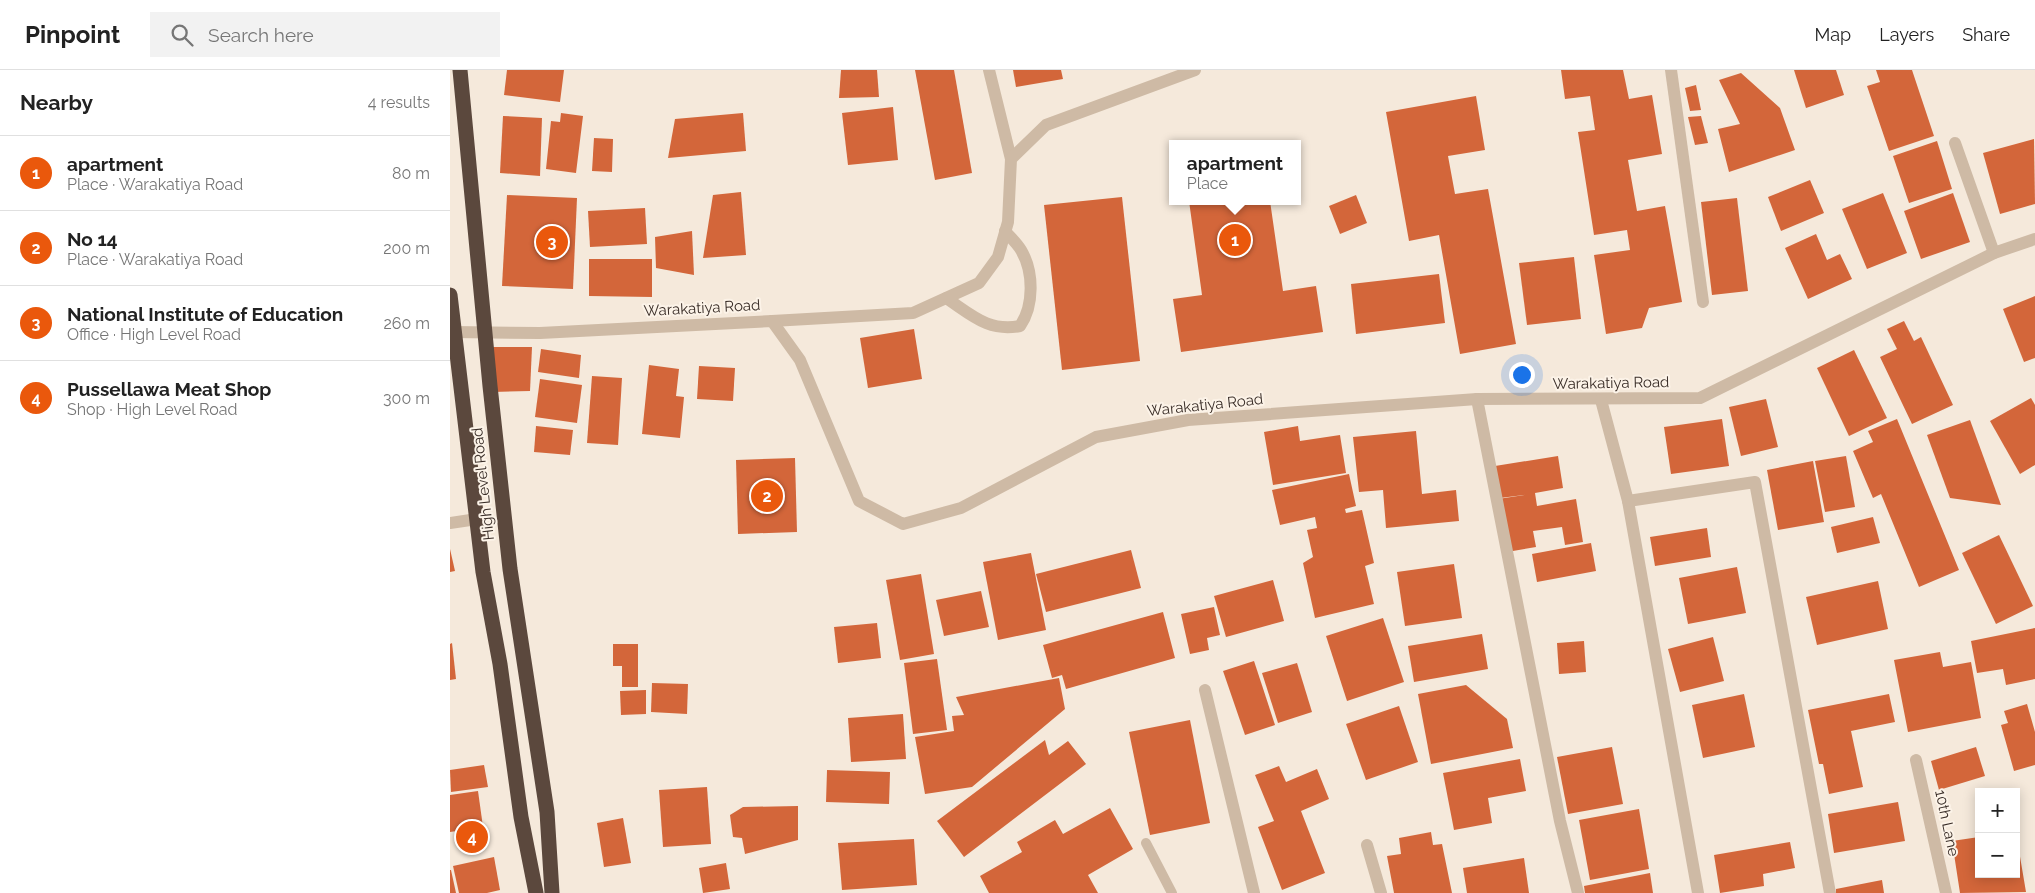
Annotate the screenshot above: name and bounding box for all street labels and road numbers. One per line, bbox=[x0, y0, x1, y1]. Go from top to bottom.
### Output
street label: Warakatiya Road bbox=[643, 296, 761, 320]
street label: Warakatiya Road bbox=[1552, 373, 1670, 393]
street label: Warakatiya Road bbox=[1146, 390, 1264, 420]
street label: High Level Road bbox=[468, 427, 498, 541]
street label: 10th Lane bbox=[1931, 788, 1963, 858]

